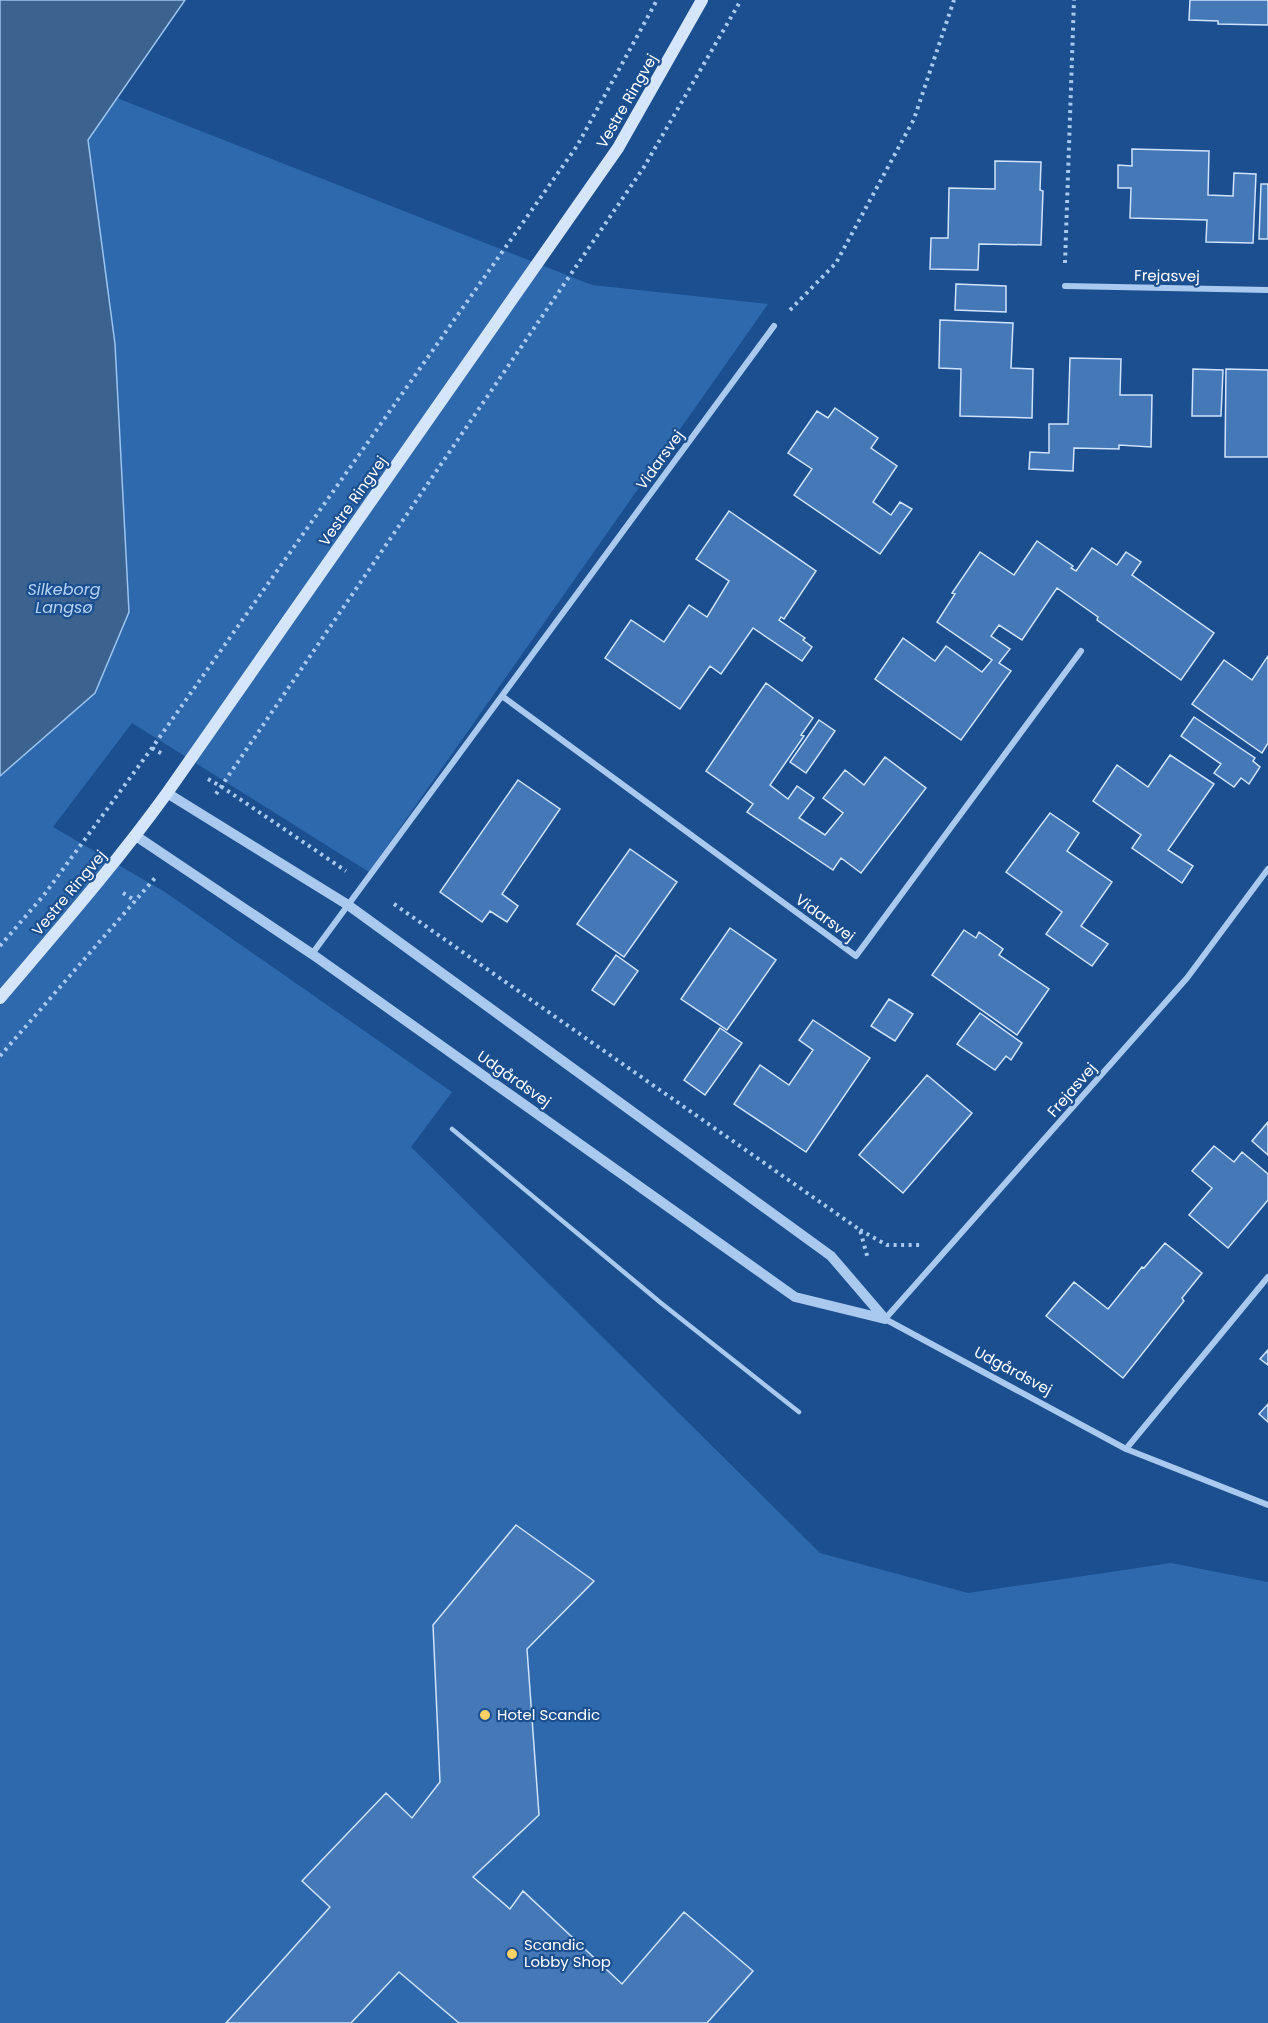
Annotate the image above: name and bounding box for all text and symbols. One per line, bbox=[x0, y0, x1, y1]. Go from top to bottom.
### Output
street label: Vestre Ringvej bbox=[591, 50, 662, 152]
street label: Frejasvej bbox=[1134, 264, 1200, 287]
street label: Vidarsvej bbox=[631, 426, 688, 494]
street label: Vestre Ringvej bbox=[314, 451, 391, 550]
water label: Silkeborg Langsø bbox=[27, 578, 101, 619]
street label: Vestre Ringvej bbox=[27, 845, 111, 940]
street label: Vidarsvej bbox=[791, 889, 859, 946]
street label: Udgårdsvej bbox=[473, 1045, 555, 1112]
street label: Frejasvej bbox=[1042, 1058, 1101, 1121]
street label: Udgårdsvej bbox=[971, 1341, 1056, 1400]
place label: Hotel Scandic bbox=[497, 1704, 600, 1725]
marker: Hotel Scandic bbox=[478, 1708, 492, 1722]
place label: Scandic Lobby Shop bbox=[524, 1934, 611, 1972]
marker: Scandic Lobby Shop bbox=[505, 1947, 519, 1961]

